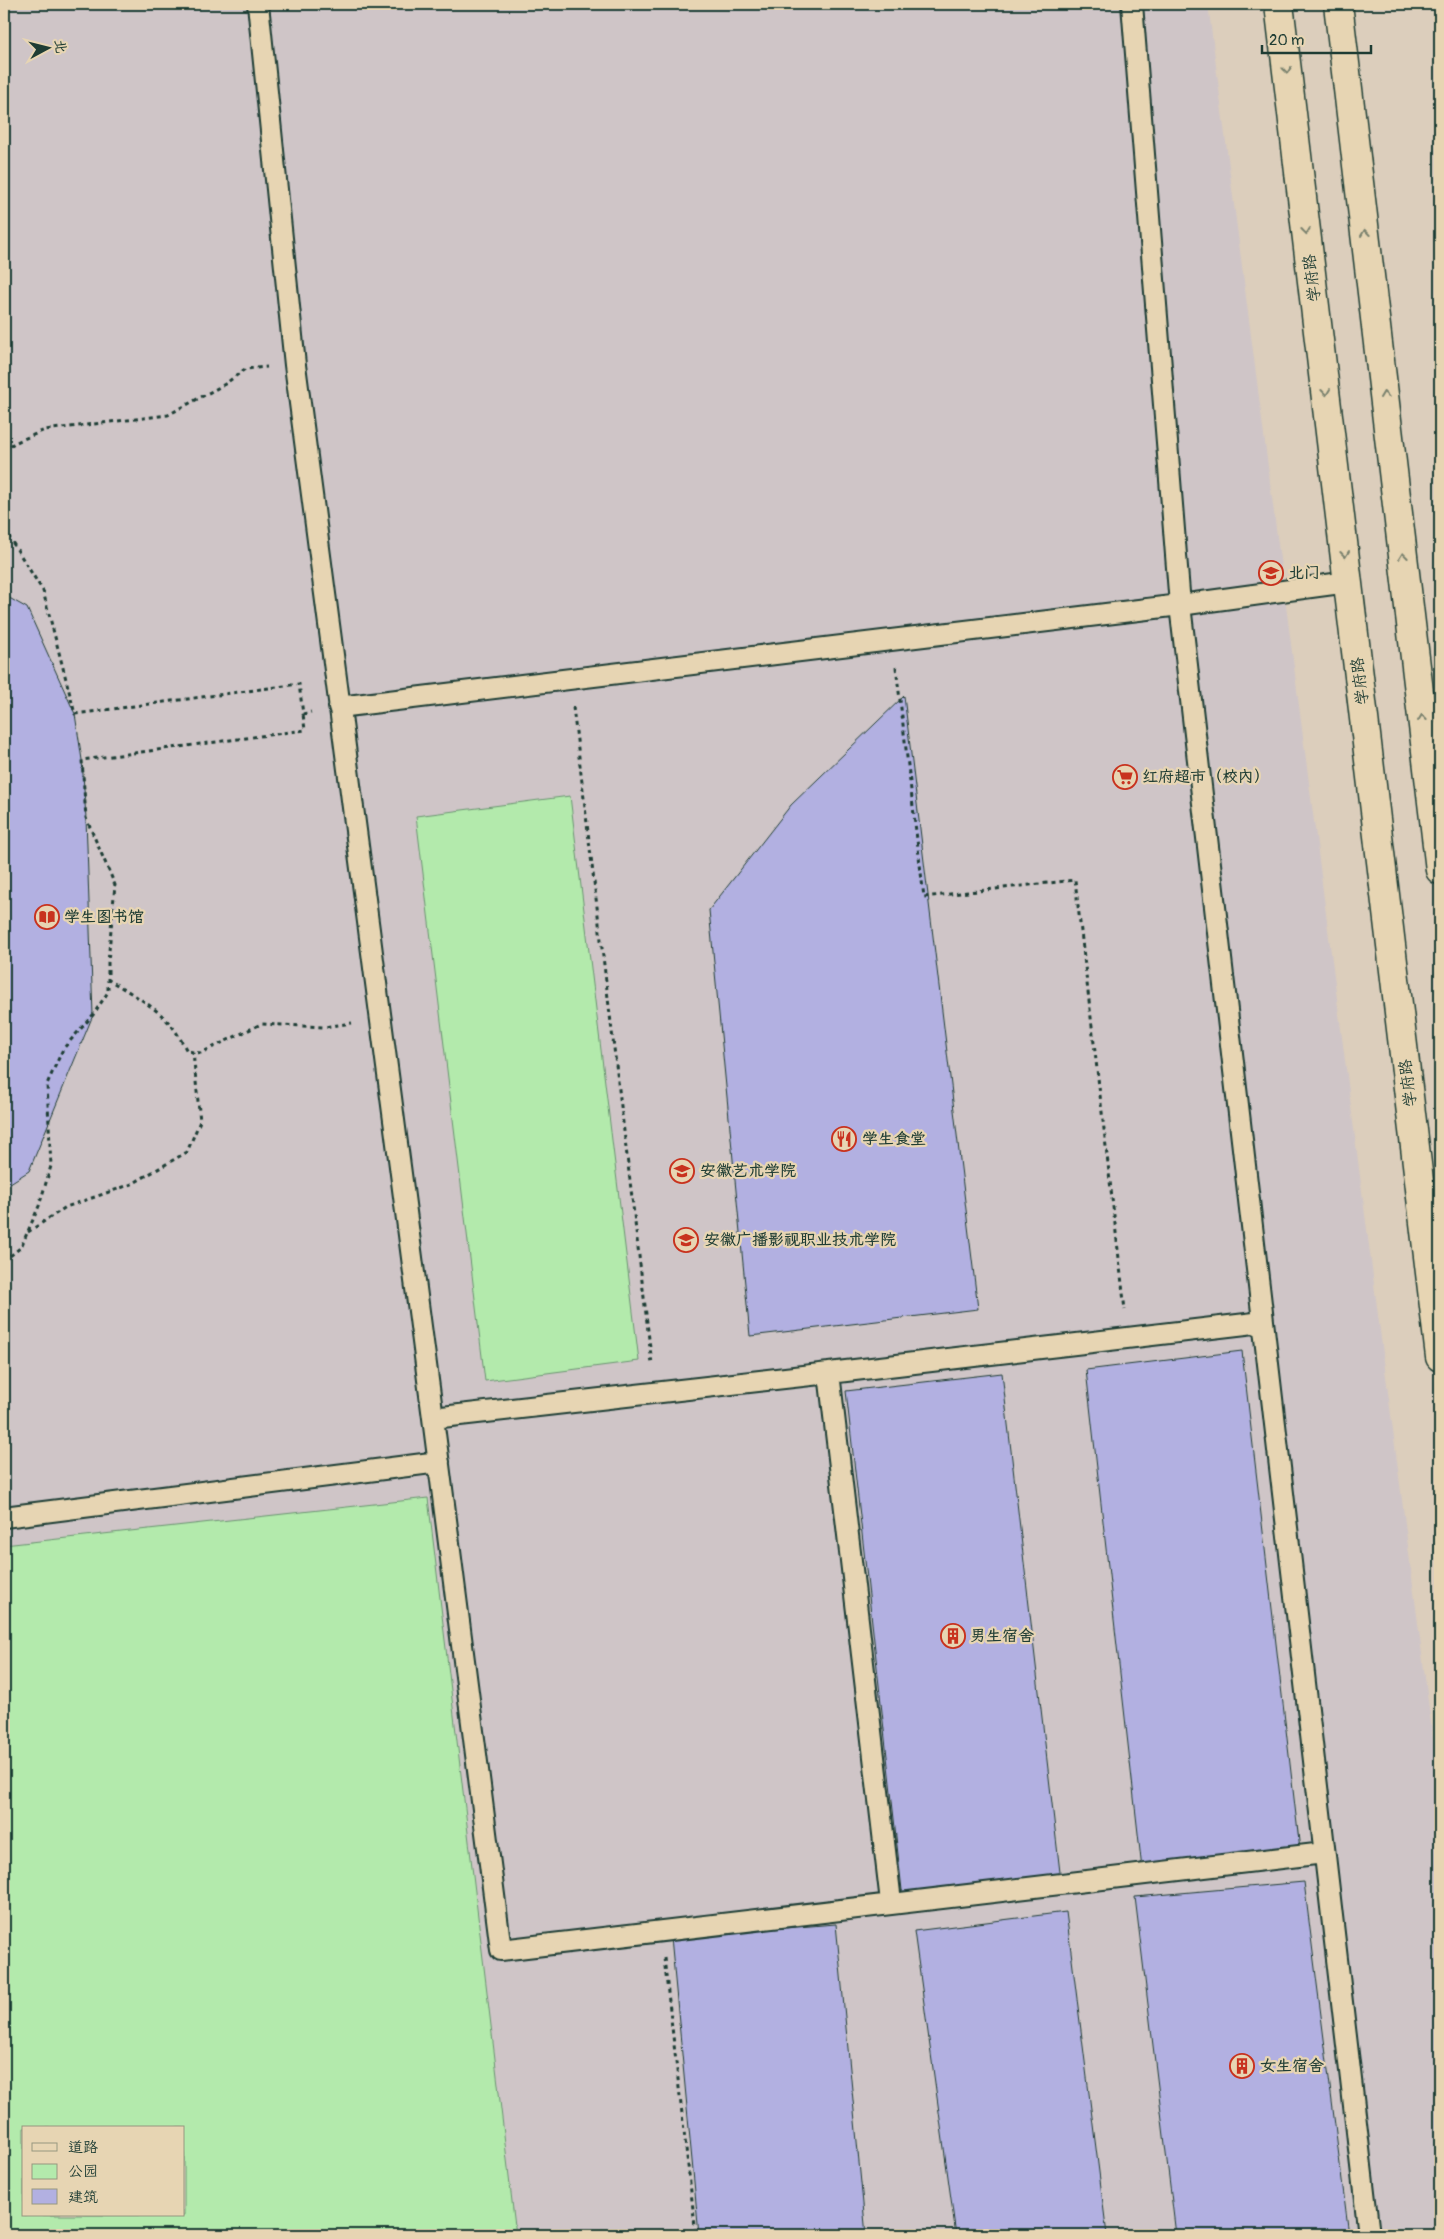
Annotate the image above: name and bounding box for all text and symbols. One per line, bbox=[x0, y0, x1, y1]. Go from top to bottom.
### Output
north arrow bbox=[22, 22, 72, 72]
scale bar bbox=[1262, 22, 1370, 54]
text: 20 m bbox=[1269, 31, 1304, 50]
text: 北 bbox=[51, 38, 70, 54]
one-way arrow bbox=[1281, 66, 1292, 74]
one-way arrow bbox=[1300, 227, 1311, 235]
one-way arrow bbox=[1360, 229, 1371, 237]
street label: 学府路 bbox=[1299, 253, 1325, 303]
one-way arrow bbox=[1320, 389, 1331, 397]
one-way arrow bbox=[1379, 391, 1390, 399]
one-way arrow bbox=[1339, 550, 1350, 558]
one-way arrow bbox=[1398, 552, 1409, 560]
school or university icon: 北门 bbox=[1258, 560, 1284, 586]
place label: 北门 bbox=[1288, 563, 1320, 583]
street label: 学府路 bbox=[1347, 656, 1373, 706]
one-way arrow bbox=[1417, 713, 1428, 721]
supermarket icon: 红府超市（校内） bbox=[1112, 764, 1138, 790]
place label: 红府超市（校内） bbox=[1142, 767, 1270, 787]
library icon: 学生图书馆 bbox=[34, 904, 60, 930]
place label: 学生图书馆 bbox=[64, 907, 144, 927]
street label: 学府路 bbox=[1395, 1058, 1421, 1108]
restaurant icon: 学生食堂 bbox=[831, 1126, 857, 1152]
place label: 学生食堂 bbox=[862, 1129, 926, 1149]
school or university icon: 安徽艺术学院 bbox=[669, 1158, 695, 1184]
place label: 安徽艺术学院 bbox=[700, 1161, 796, 1181]
school or university icon: 安徽广播影视职业技术学院 bbox=[673, 1227, 699, 1253]
place label: 安徽广播影视职业技术学院 bbox=[704, 1230, 896, 1250]
building icon: 男生宿舍 bbox=[940, 1623, 966, 1649]
place label: 男生宿舍 bbox=[970, 1626, 1034, 1646]
building icon: 女生宿舍 bbox=[1229, 2053, 1255, 2079]
place label: 女生宿舍 bbox=[1260, 2056, 1324, 2076]
legend bbox=[22, 2126, 185, 2216]
text: 道路 bbox=[68, 2138, 98, 2157]
text: 公园 bbox=[68, 2162, 98, 2181]
text: 建筑 bbox=[68, 2188, 98, 2207]

